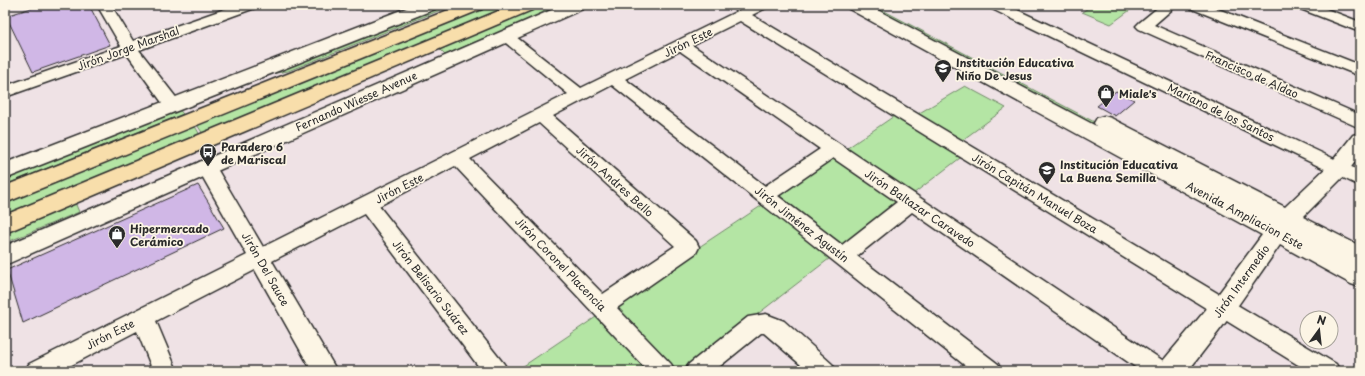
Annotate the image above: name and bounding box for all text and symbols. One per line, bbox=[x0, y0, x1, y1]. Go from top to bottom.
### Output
street label: Jirón Jorge Marshal bbox=[74, 22, 182, 74]
street label: Jirón Este bbox=[661, 23, 715, 61]
street label: Francisco de Aldao bbox=[1203, 46, 1301, 102]
place label: Institución Educativa Niño De Jesus bbox=[956, 54, 1074, 84]
school or university icon: Institución Educativa Niño De Jesus bbox=[933, 58, 953, 83]
street label: Fernando Wiesse Avenue bbox=[292, 66, 420, 136]
street label: Mariano de los Santos bbox=[1165, 79, 1277, 145]
shop icon: Miale's bbox=[1096, 83, 1116, 108]
place label: Miale's bbox=[1119, 85, 1156, 102]
place label: Paradero 6 de Mariscal bbox=[221, 138, 286, 168]
bus stop icon: Paradero 6 de Mariscal bbox=[198, 142, 218, 167]
street label: Jirón Andres Bello bbox=[573, 142, 657, 220]
street label: Jirón Capitán Manuel Boza bbox=[969, 149, 1101, 237]
place label: Institución Educativa La Buena Semilla bbox=[1060, 156, 1178, 186]
school or university icon: Institución Educativa La Buena Semilla bbox=[1037, 160, 1057, 185]
street label: Jirón Baltazar Caravedo bbox=[861, 165, 979, 251]
street label: Jirón Este bbox=[372, 168, 426, 208]
street label: Avenida Ampliacion Este bbox=[1183, 177, 1307, 253]
street label: Jirón Jiménez Agustín bbox=[751, 182, 853, 266]
street label: Jirón Coronel Placencia bbox=[511, 213, 611, 315]
place label: Hipermercado Cerámico bbox=[130, 220, 209, 250]
shop icon: Hipermercado Cerámico bbox=[107, 224, 127, 249]
street label: Jirón Del Sauce bbox=[238, 229, 294, 309]
street label: Jirón Belisario Suárez bbox=[389, 236, 473, 338]
street label: Jirón Intermedio bbox=[1209, 241, 1273, 321]
north arrow bbox=[1299, 310, 1339, 350]
text: N bbox=[1315, 311, 1328, 329]
street label: Jirón Este bbox=[83, 314, 137, 354]

